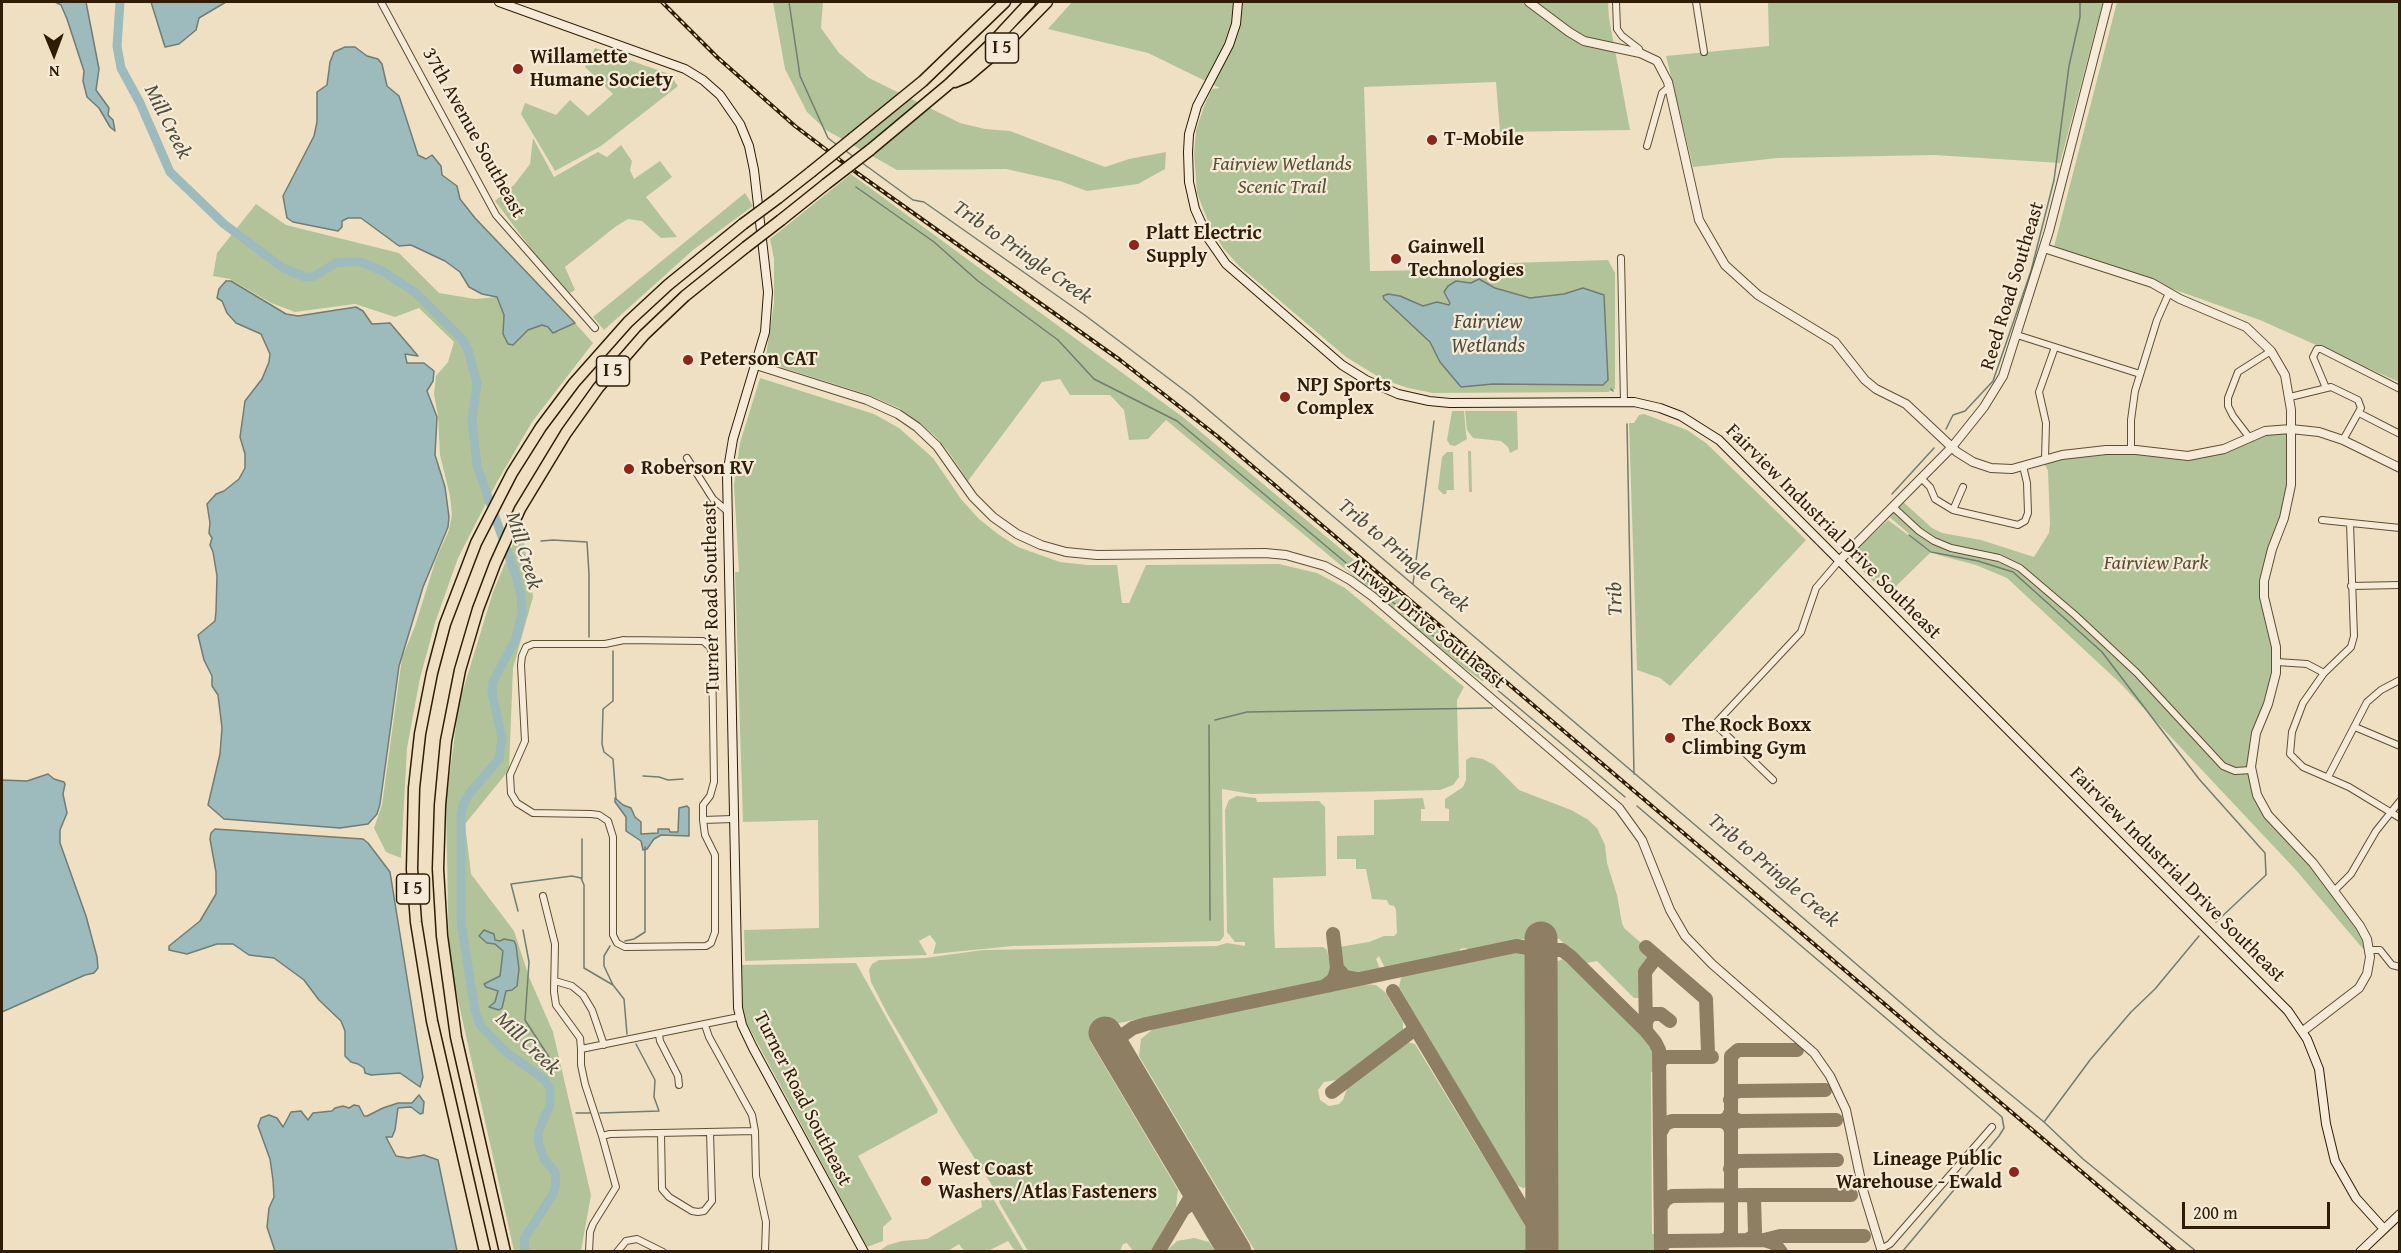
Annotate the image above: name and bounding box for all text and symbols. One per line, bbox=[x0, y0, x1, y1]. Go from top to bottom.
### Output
north arrow bbox=[24, 24, 84, 84]
road number: I 5 bbox=[986, 33, 1018, 63]
street label: 37th Avenue Southeast bbox=[416, 44, 530, 222]
place label: Willamette Humane Society bbox=[530, 46, 673, 93]
text: N bbox=[49, 60, 60, 84]
marker: Willamette Humane Society bbox=[511, 62, 525, 76]
water label: Mill Creek bbox=[138, 81, 196, 163]
place label: T-Mobile bbox=[1444, 128, 1524, 152]
marker: T-Mobile bbox=[1425, 133, 1439, 147]
park label: Fairview Wetlands Scenic Trail bbox=[1212, 153, 1352, 200]
water label: Trib to Pringle Creek bbox=[948, 196, 1096, 310]
street label: Reed Road Southeast bbox=[1976, 199, 2050, 373]
place label: Platt Electric Supply bbox=[1146, 222, 1262, 269]
place label: Gainwell Technologies bbox=[1408, 236, 1524, 283]
marker: Platt Electric Supply bbox=[1127, 238, 1141, 252]
marker: Gainwell Technologies bbox=[1389, 252, 1403, 266]
water label: Fairview Wetlands bbox=[1451, 310, 1525, 360]
place label: Peterson CAT bbox=[700, 348, 818, 372]
marker: Peterson CAT bbox=[681, 353, 695, 367]
road number: I 5 bbox=[596, 356, 630, 386]
place label: NPJ Sports Complex bbox=[1297, 374, 1391, 421]
marker: NPJ Sports Complex bbox=[1278, 390, 1292, 404]
street label: Fairview Industrial Drive Southeast bbox=[1720, 419, 1946, 645]
place label: Roberson RV bbox=[641, 457, 754, 481]
marker: Roberson RV bbox=[622, 462, 636, 476]
water label: Trib to Pringle Creek bbox=[1332, 494, 1474, 618]
street label: Turner Road Southeast bbox=[698, 500, 726, 694]
water label: Mill Creek bbox=[499, 509, 547, 593]
park label: Fairview Park bbox=[2104, 552, 2208, 576]
street label: Airway Drive Southeast bbox=[1342, 553, 1510, 695]
water label: Trib bbox=[1603, 582, 1629, 616]
place label: The Rock Boxx Climbing Gym bbox=[1682, 714, 1811, 761]
marker: The Rock Boxx Climbing Gym bbox=[1663, 731, 1677, 745]
street label: Fairview Industrial Drive Southeast bbox=[2064, 762, 2290, 988]
water label: Trib to Pringle Creek bbox=[1702, 809, 1844, 933]
road number: I 5 bbox=[396, 874, 430, 904]
water label: Mill Creek bbox=[490, 1007, 564, 1081]
street label: Turner Road Southeast bbox=[748, 1008, 856, 1190]
place label: Lineage Public Warehouse - Ewald bbox=[1836, 1148, 2002, 1195]
place label: West Coast Washers/Atlas Fasteners bbox=[938, 1158, 1157, 1205]
marker: Lineage Public Warehouse - Ewald bbox=[2007, 1165, 2021, 1179]
marker: West Coast Washers/Atlas Fasteners bbox=[919, 1174, 933, 1188]
scale bar bbox=[2185, 1190, 2334, 1228]
text: 200 m bbox=[2193, 1199, 2238, 1226]

